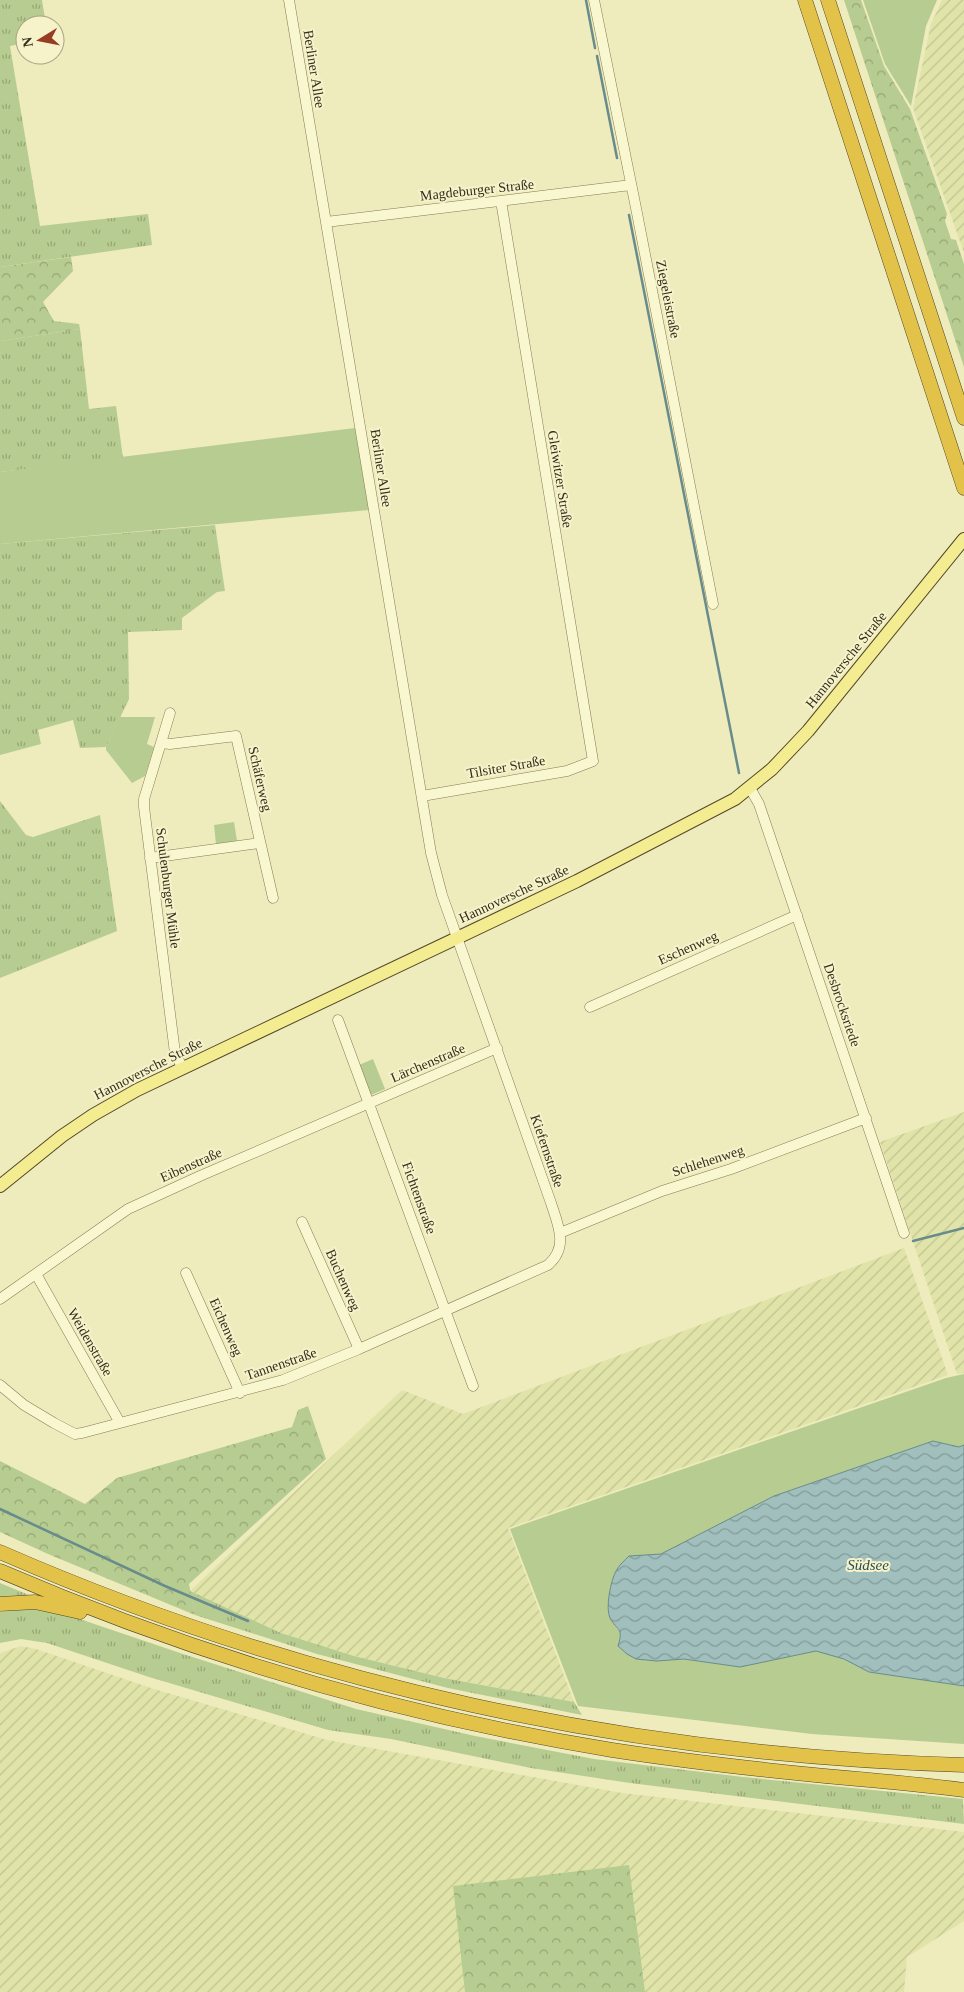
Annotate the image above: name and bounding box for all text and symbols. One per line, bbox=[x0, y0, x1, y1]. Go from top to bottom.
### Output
north arrow bbox=[15, 15, 65, 65]
street label: Berliner Allee bbox=[300, 29, 328, 109]
text: N bbox=[19, 36, 36, 48]
street label: Magdeburger Straße bbox=[419, 177, 535, 203]
street label: Ziegeleistraße bbox=[653, 259, 683, 339]
street label: Berliner Allee bbox=[367, 428, 395, 508]
street label: Gleiwitzer Straße bbox=[545, 429, 575, 529]
street label: Hannoversche Straße bbox=[803, 609, 889, 711]
street label: Schäferweg bbox=[245, 745, 275, 813]
street label: Tilsiter Straße bbox=[466, 753, 546, 781]
street label: Schulenburger Mühle bbox=[153, 827, 183, 949]
street label: Hannoversche Straße bbox=[457, 862, 571, 926]
street label: Eschenweg bbox=[656, 928, 720, 968]
street label: Desbrocksriede bbox=[821, 961, 863, 1049]
street label: Hannoversche Straße bbox=[91, 1035, 205, 1103]
street label: Lärchenstraße bbox=[389, 1041, 467, 1085]
street label: Kiefernstraße bbox=[528, 1113, 566, 1189]
street label: Schlehenweg bbox=[670, 1142, 746, 1180]
street label: Eibenstraße bbox=[158, 1145, 224, 1185]
street label: Fichtenstraße bbox=[399, 1160, 439, 1236]
street label: Buchenweg bbox=[323, 1247, 363, 1313]
street label: Eichenweg bbox=[206, 1296, 246, 1358]
street label: Weidenstraße bbox=[65, 1305, 115, 1379]
street label: Tannenstraße bbox=[243, 1345, 319, 1383]
water label: Südsee bbox=[847, 1557, 889, 1573]

